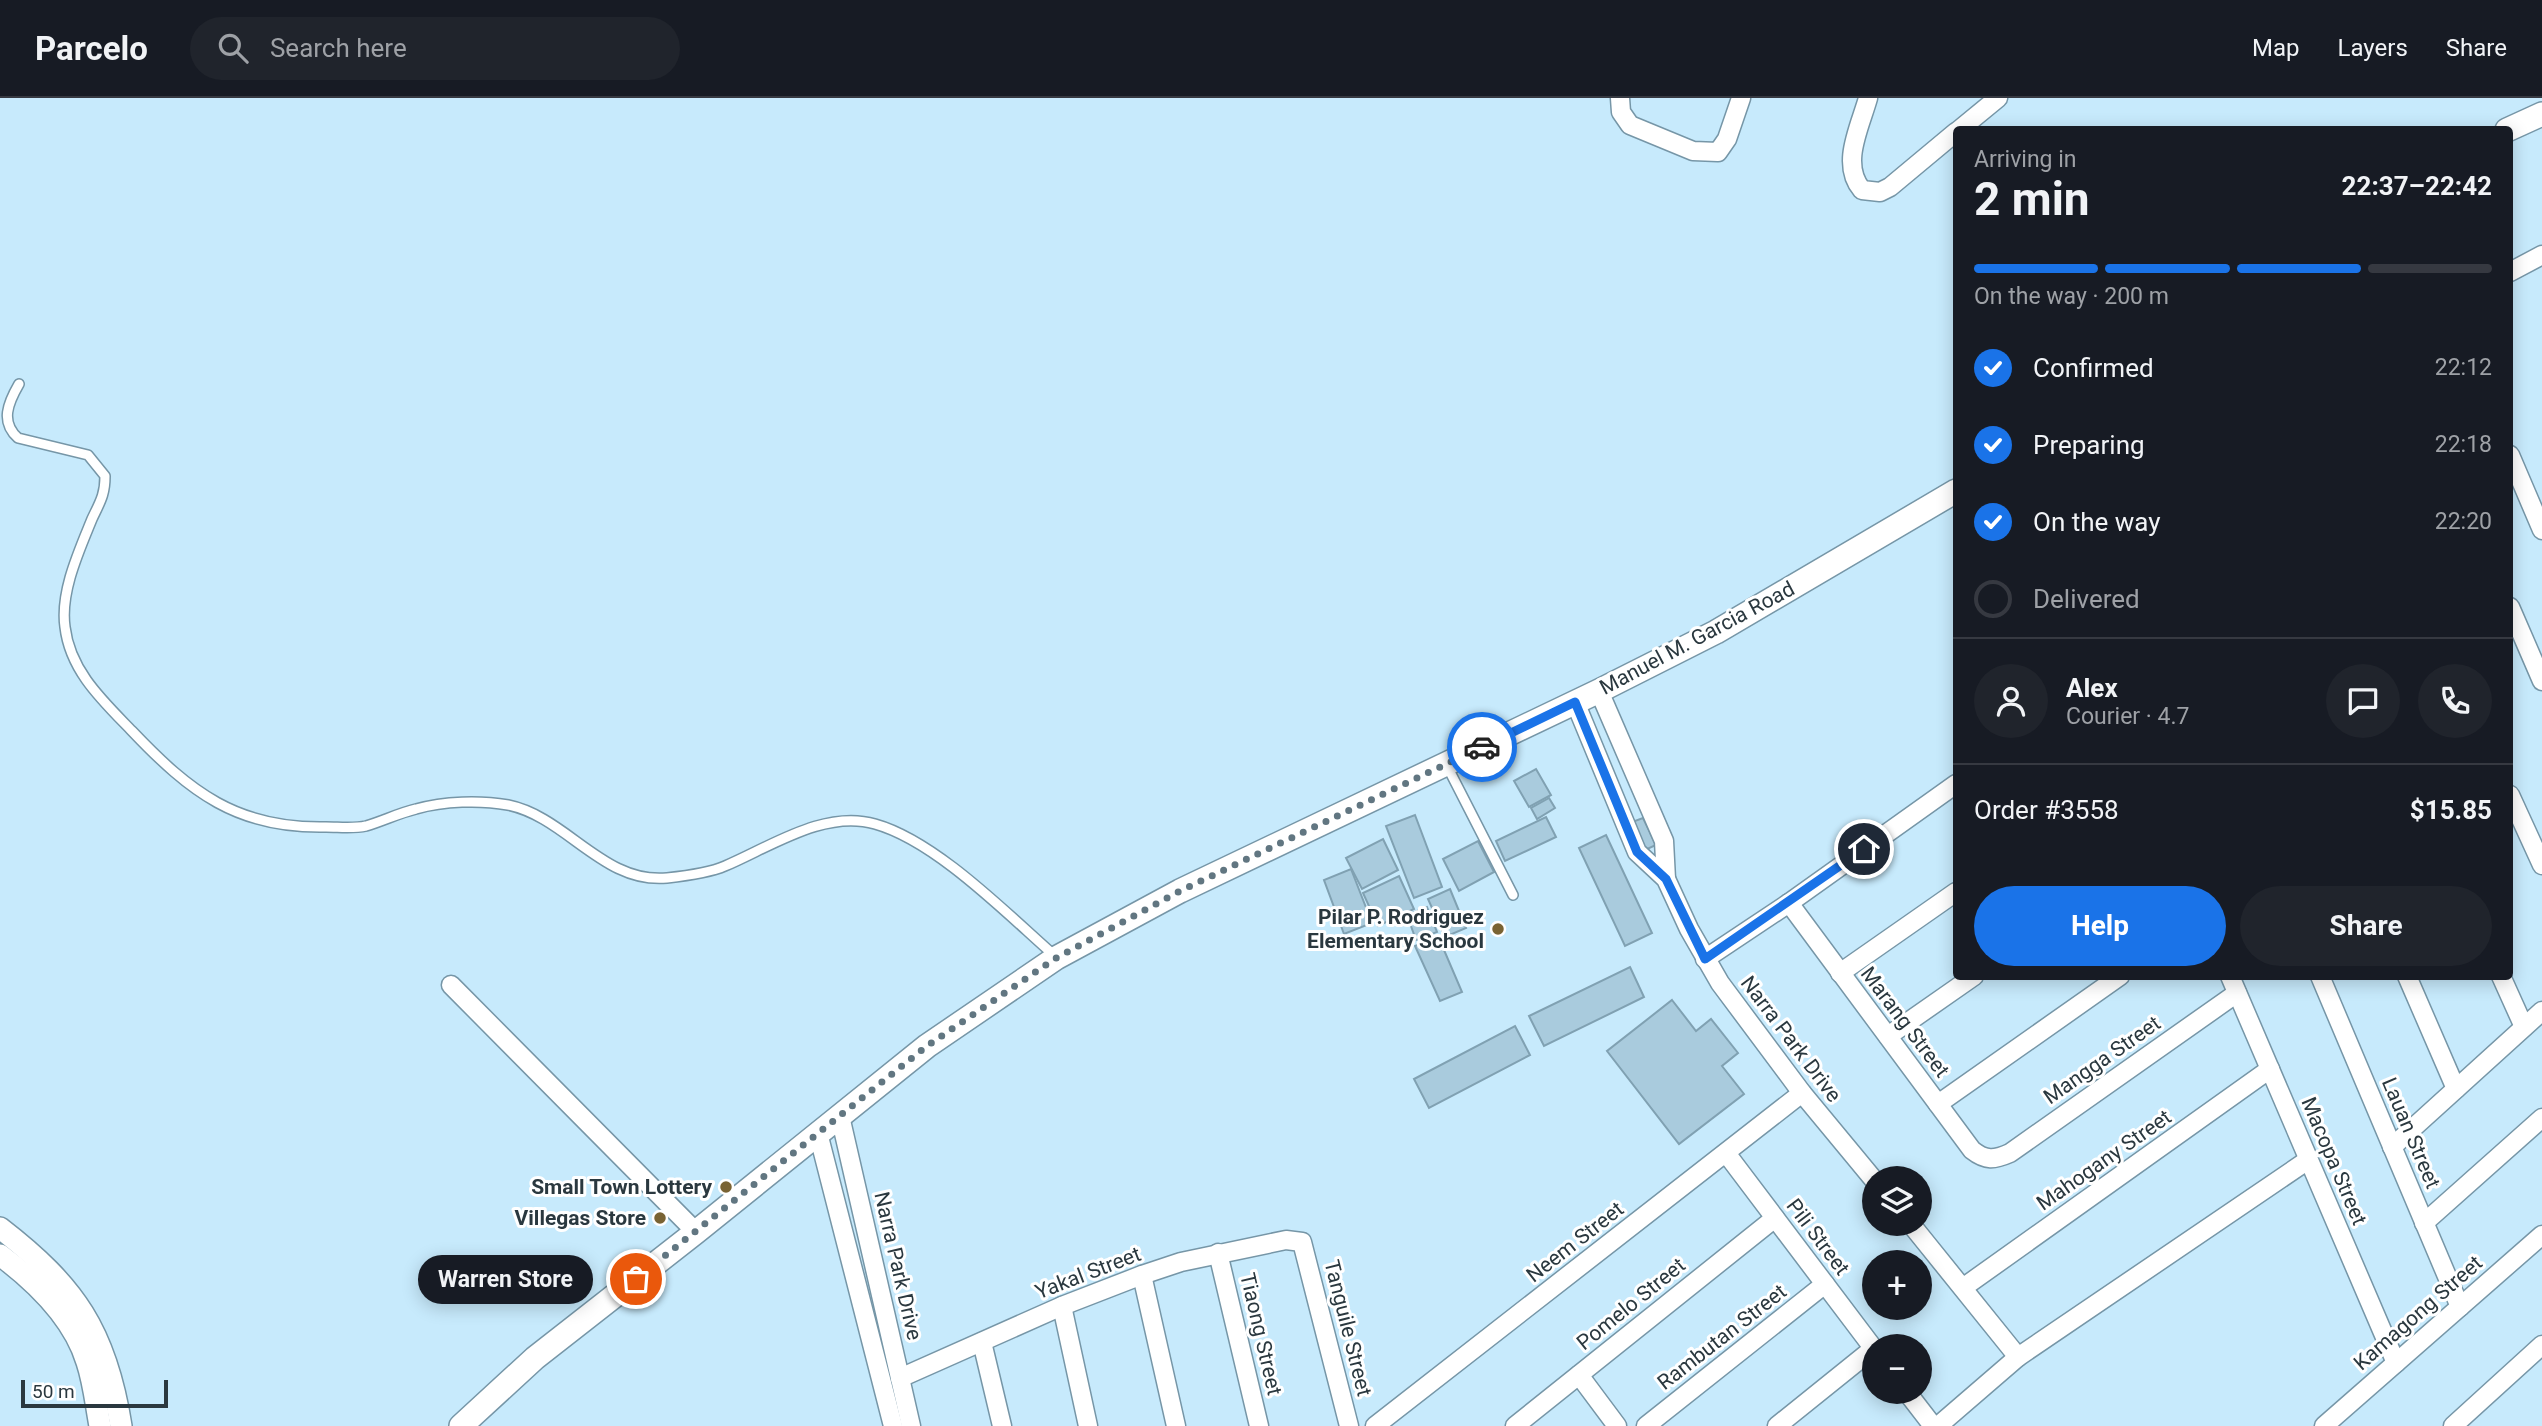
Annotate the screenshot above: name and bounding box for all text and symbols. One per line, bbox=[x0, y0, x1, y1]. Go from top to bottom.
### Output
search box bbox=[190, 17, 680, 80]
text: Parcelo bbox=[35, 29, 148, 68]
icon: search bbox=[214, 29, 252, 67]
text: Search here bbox=[270, 33, 407, 63]
text: Map bbox=[2252, 34, 2300, 62]
text: Layers bbox=[2338, 34, 2408, 62]
text: Share bbox=[2446, 34, 2507, 62]
text: Arriving in bbox=[1974, 146, 2077, 173]
text: 22:37–22:42 bbox=[2342, 171, 2492, 201]
text: 2 min bbox=[1974, 172, 2090, 226]
text: On the way · 200 m bbox=[1974, 283, 2169, 310]
icon: check bbox=[1974, 349, 2012, 387]
text: Confirmed bbox=[2033, 353, 2154, 383]
text: 22:12 bbox=[2435, 354, 2492, 381]
icon: check bbox=[1974, 426, 2012, 464]
text: Preparing bbox=[2033, 430, 2145, 460]
text: 22:18 bbox=[2435, 431, 2492, 458]
icon: check bbox=[1974, 503, 2012, 541]
text: On the way bbox=[2033, 507, 2161, 537]
text: 22:20 bbox=[2435, 508, 2492, 535]
street label: Manuel M. Garcia Road bbox=[1596, 576, 1798, 700]
text: Delivered bbox=[2033, 584, 2140, 614]
button: person bbox=[1974, 664, 2048, 738]
button: chat bbox=[2326, 664, 2400, 738]
button: phone bbox=[2418, 664, 2492, 738]
text: Alex bbox=[2066, 673, 2118, 703]
text: Courier · 4.7 bbox=[2066, 703, 2189, 730]
courier bbox=[1447, 712, 1517, 782]
icon: car bbox=[1463, 728, 1501, 766]
text: Order #3558 bbox=[1974, 795, 2119, 825]
text: $15.85 bbox=[2410, 795, 2492, 825]
pin bbox=[1834, 819, 1894, 879]
icon: home bbox=[1845, 830, 1883, 868]
button: Help bbox=[1974, 886, 2226, 966]
button: Share bbox=[2240, 886, 2492, 966]
place label: Pilar P. Rodriguez Elementary School bbox=[1307, 905, 1484, 953]
marker: Pilar P. Rodriguez Elementary School bbox=[1490, 921, 1506, 937]
street label: Marang Street bbox=[1856, 962, 1954, 1082]
street label: Narra Park Drive bbox=[1736, 971, 1846, 1107]
street label: Mangga Street bbox=[2039, 1011, 2165, 1109]
street label: Lauan Street bbox=[2377, 1074, 2445, 1192]
street label: Macopa Street bbox=[2296, 1093, 2372, 1229]
street label: Mahogany Street bbox=[2032, 1105, 2176, 1215]
map controls bbox=[1862, 1166, 1932, 1404]
button: layers bbox=[1862, 1166, 1932, 1236]
place label: Small Town Lottery bbox=[531, 1175, 712, 1199]
marker: Small Town Lottery bbox=[718, 1179, 734, 1195]
street label: Narra Park Drive bbox=[869, 1189, 927, 1343]
street label: Pili Street bbox=[1782, 1194, 1854, 1280]
street label: Neem Street bbox=[1522, 1197, 1628, 1287]
place label: Villegas Store bbox=[515, 1206, 646, 1230]
marker: Villegas Store bbox=[652, 1210, 668, 1226]
street label: Yakal Street bbox=[1032, 1242, 1144, 1304]
pin bbox=[606, 1249, 666, 1309]
button: + bbox=[1862, 1250, 1932, 1320]
street label: Kamagong Street bbox=[2349, 1251, 2487, 1375]
street label: Pomelo Street bbox=[1572, 1253, 1690, 1355]
callout: Warren Store bbox=[419, 1254, 594, 1304]
street label: Tanguile Street bbox=[1319, 1257, 1377, 1399]
icon: bag bbox=[617, 1260, 655, 1298]
text: Warren Store bbox=[438, 1266, 573, 1293]
street label: Tiaong Street bbox=[1235, 1270, 1287, 1398]
street label: Rambutan Street bbox=[1653, 1279, 1791, 1395]
button: − bbox=[1862, 1334, 1932, 1404]
scale bar bbox=[21, 1377, 168, 1409]
text: 50 m bbox=[32, 1380, 75, 1403]

